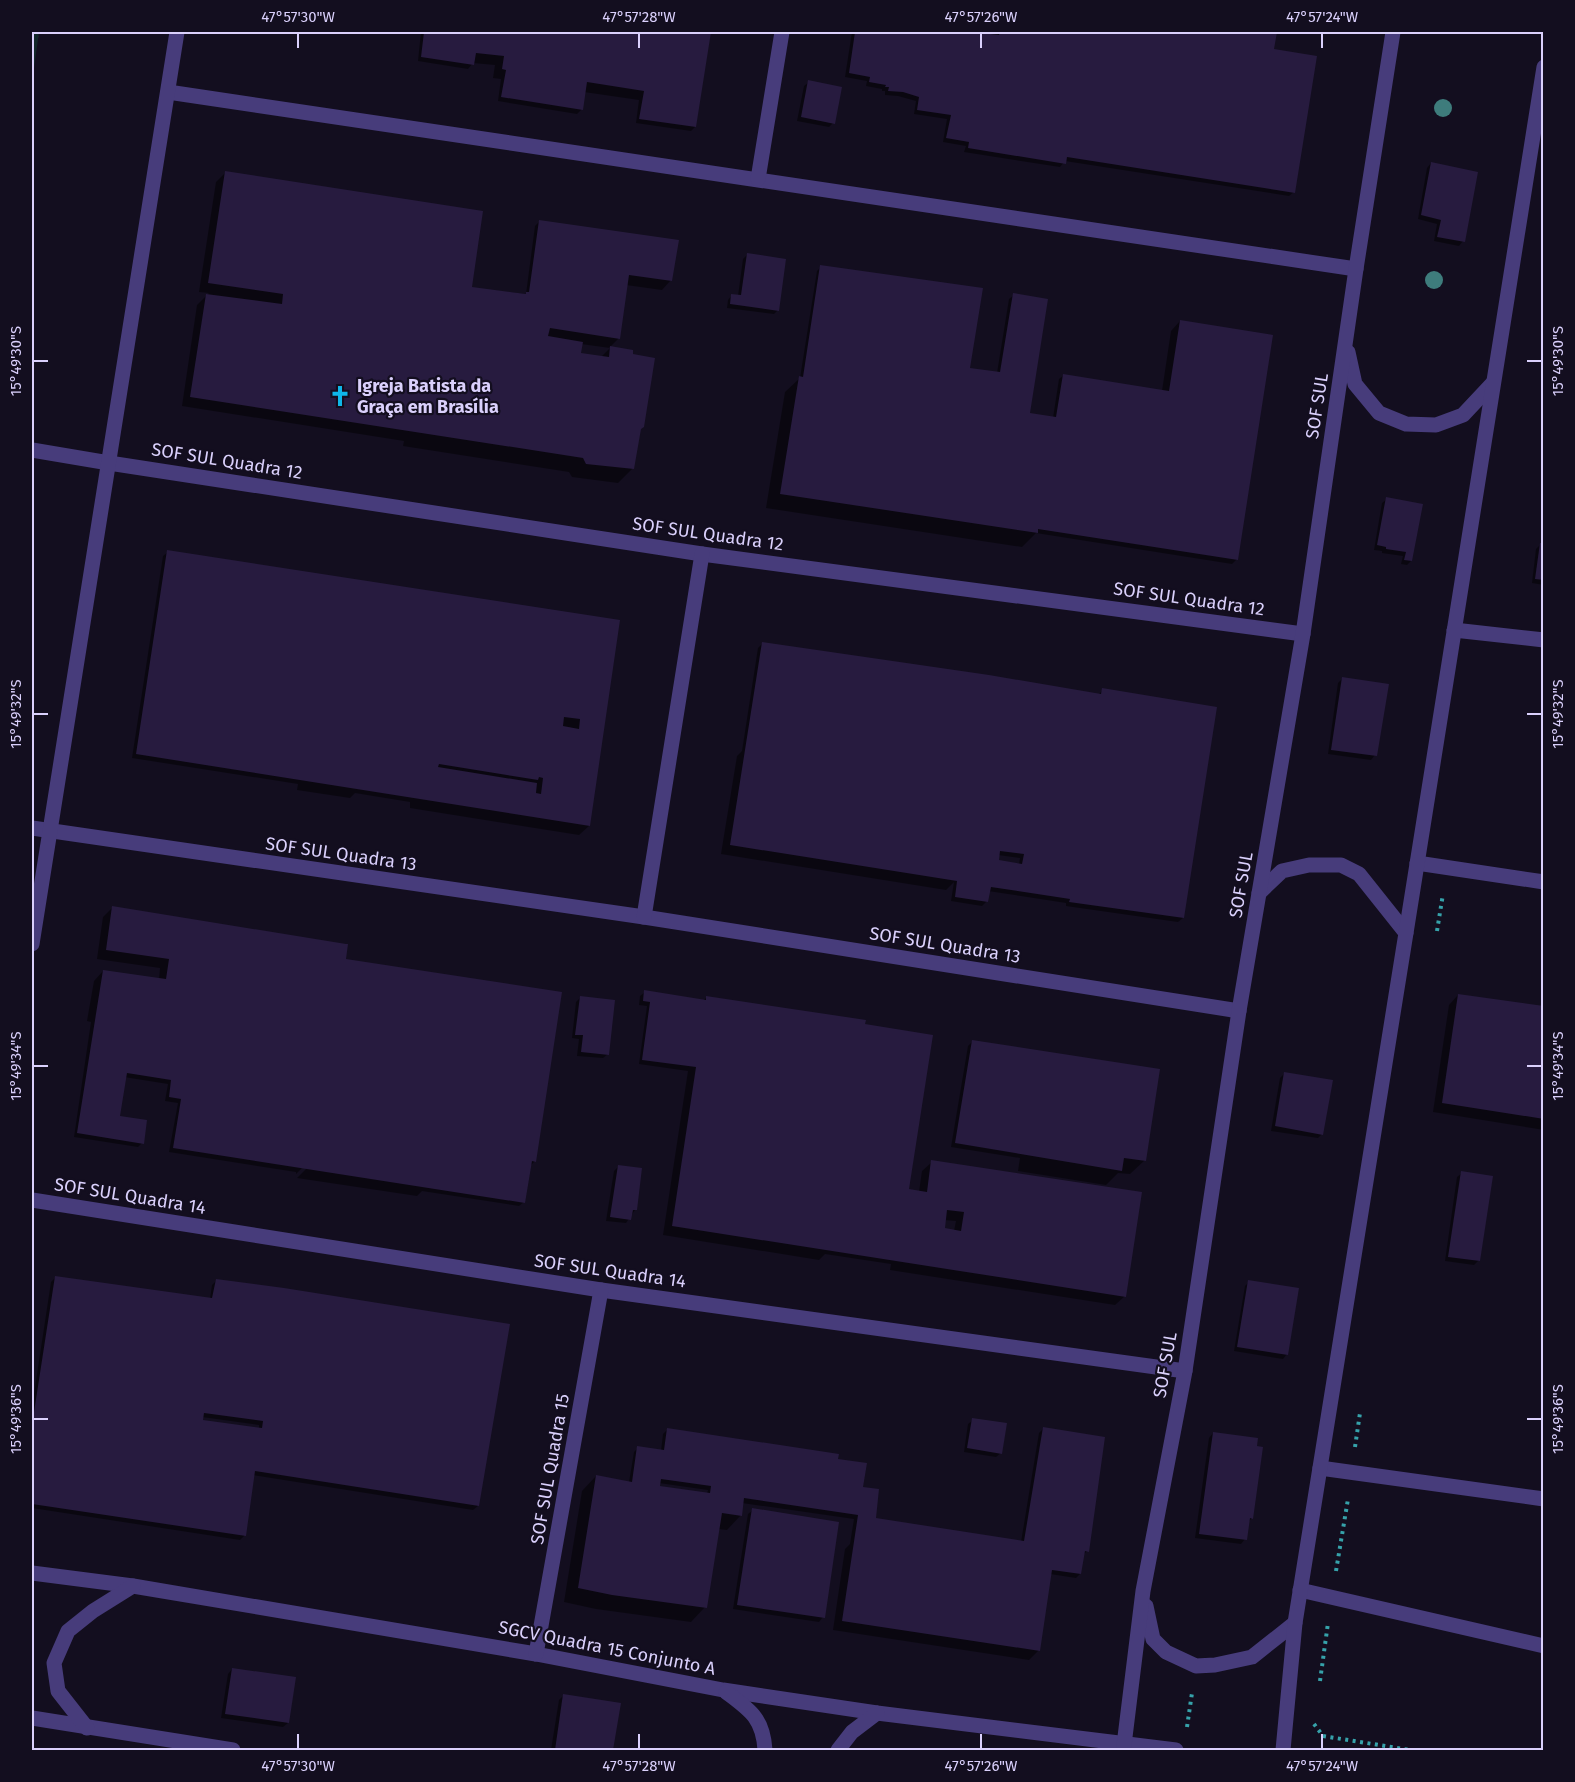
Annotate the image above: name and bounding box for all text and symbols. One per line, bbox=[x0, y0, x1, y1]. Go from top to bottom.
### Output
text: 47°57'30"W bbox=[261, 8, 335, 26]
text: 47°57'28"W bbox=[602, 8, 676, 26]
text: 47°57'26"W bbox=[944, 8, 1018, 26]
text: 47°57'24"W bbox=[1286, 8, 1359, 26]
text: 15°49'30"S bbox=[7, 326, 25, 396]
text: 15°49'30"S bbox=[1549, 326, 1567, 396]
street label: SOF SUL bbox=[1301, 371, 1333, 441]
place label: Igreja Batista da Graça em Brasília bbox=[357, 375, 499, 418]
church icon: Igreja Batista da Graça em Brasília bbox=[328, 384, 352, 408]
street label: SOF SUL Quadra 12 bbox=[150, 438, 304, 484]
street label: SOF SUL Quadra 12 bbox=[631, 513, 785, 556]
street label: SOF SUL Quadra 12 bbox=[1112, 578, 1266, 621]
text: 15°49'32"S bbox=[7, 679, 25, 749]
text: 15°49'32"S bbox=[1549, 679, 1567, 749]
street label: SOF SUL Quadra 13 bbox=[264, 832, 418, 876]
street label: SOF SUL bbox=[1224, 850, 1258, 920]
street label: SOF SUL Quadra 13 bbox=[868, 922, 1022, 968]
text: 15°49'34"S bbox=[7, 1031, 25, 1101]
text: 15°49'34"S bbox=[1549, 1031, 1567, 1101]
street label: SOF SUL Quadra 14 bbox=[53, 1173, 208, 1219]
street label: SOF SUL Quadra 14 bbox=[533, 1249, 688, 1293]
street label: SOF SUL bbox=[1148, 1330, 1182, 1400]
text: 15°49'36"S bbox=[7, 1384, 25, 1454]
text: 15°49'36"S bbox=[1549, 1384, 1567, 1454]
street label: SOF SUL Quadra 15 bbox=[526, 1392, 574, 1546]
street label: SGCV Quadra 15 Conjunto A bbox=[497, 1616, 718, 1680]
text: 47°57'30"W bbox=[261, 1757, 335, 1775]
text: 47°57'28"W bbox=[602, 1757, 676, 1775]
text: 47°57'26"W bbox=[944, 1757, 1018, 1775]
text: 47°57'24"W bbox=[1286, 1757, 1359, 1775]

